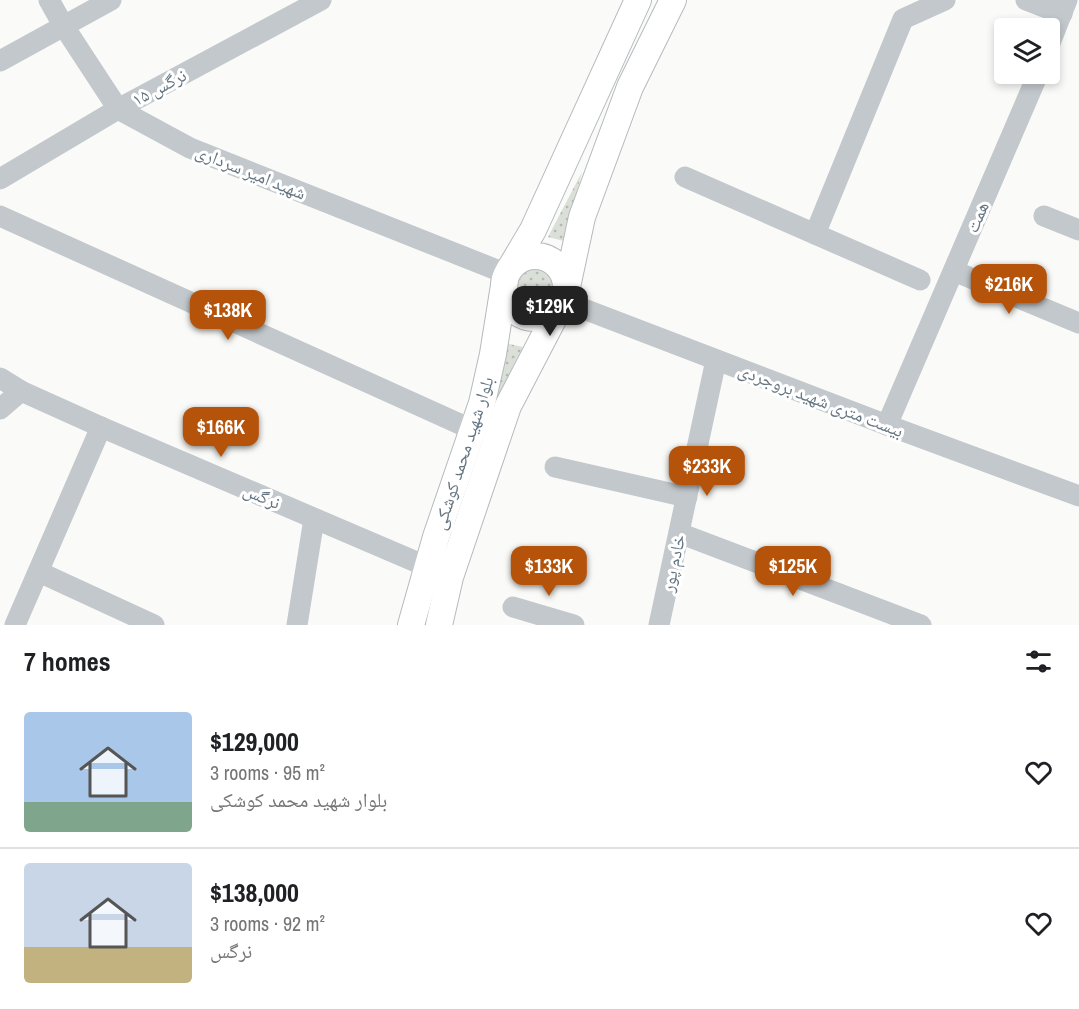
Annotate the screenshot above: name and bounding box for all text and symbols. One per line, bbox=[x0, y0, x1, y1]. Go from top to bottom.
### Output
map controls bbox=[994, 18, 1060, 84]
button: layers bbox=[994, 18, 1060, 84]
street label: نرگس ۱۵ bbox=[127, 62, 191, 112]
street label: شهید امیر سرداری bbox=[192, 138, 310, 206]
street label: همت bbox=[959, 198, 995, 236]
pin: $216K bbox=[967, 264, 1051, 315]
text: $216K bbox=[985, 270, 1033, 297]
pin: $129K bbox=[508, 286, 592, 337]
pin: $138K bbox=[186, 290, 270, 341]
text: $129K bbox=[526, 292, 574, 319]
text: $138K bbox=[204, 296, 252, 323]
street label: بیست متری شهید بروجردی bbox=[735, 357, 907, 443]
street label: بلوار شهید محمد کوشکی bbox=[426, 373, 500, 533]
pin: $166K bbox=[179, 407, 263, 458]
text: $166K bbox=[197, 413, 245, 440]
pin: $233K bbox=[665, 446, 749, 497]
text: $233K bbox=[683, 452, 731, 479]
street label: نرگس bbox=[240, 477, 284, 515]
street label: خادم پور bbox=[655, 532, 691, 595]
pin: $133K bbox=[507, 546, 591, 597]
pin: $125K bbox=[751, 546, 835, 597]
text: $133K bbox=[525, 552, 573, 579]
text: $125K bbox=[769, 552, 817, 579]
text: 7 homes bbox=[24, 644, 111, 679]
icon: filters bbox=[1022, 645, 1055, 678]
text: $129,000 bbox=[210, 724, 299, 759]
icon: home bbox=[72, 736, 144, 808]
icon: heart bbox=[1022, 756, 1055, 789]
text: 3 rooms · 95 m² bbox=[210, 759, 325, 786]
text: بلوار شهید محمد کوشکی bbox=[210, 786, 387, 813]
text: $138,000 bbox=[210, 875, 299, 910]
icon: home bbox=[72, 887, 144, 959]
icon: heart bbox=[1022, 907, 1055, 940]
text: 3 rooms · 92 m² bbox=[210, 910, 325, 937]
text: نرگس bbox=[210, 937, 252, 964]

